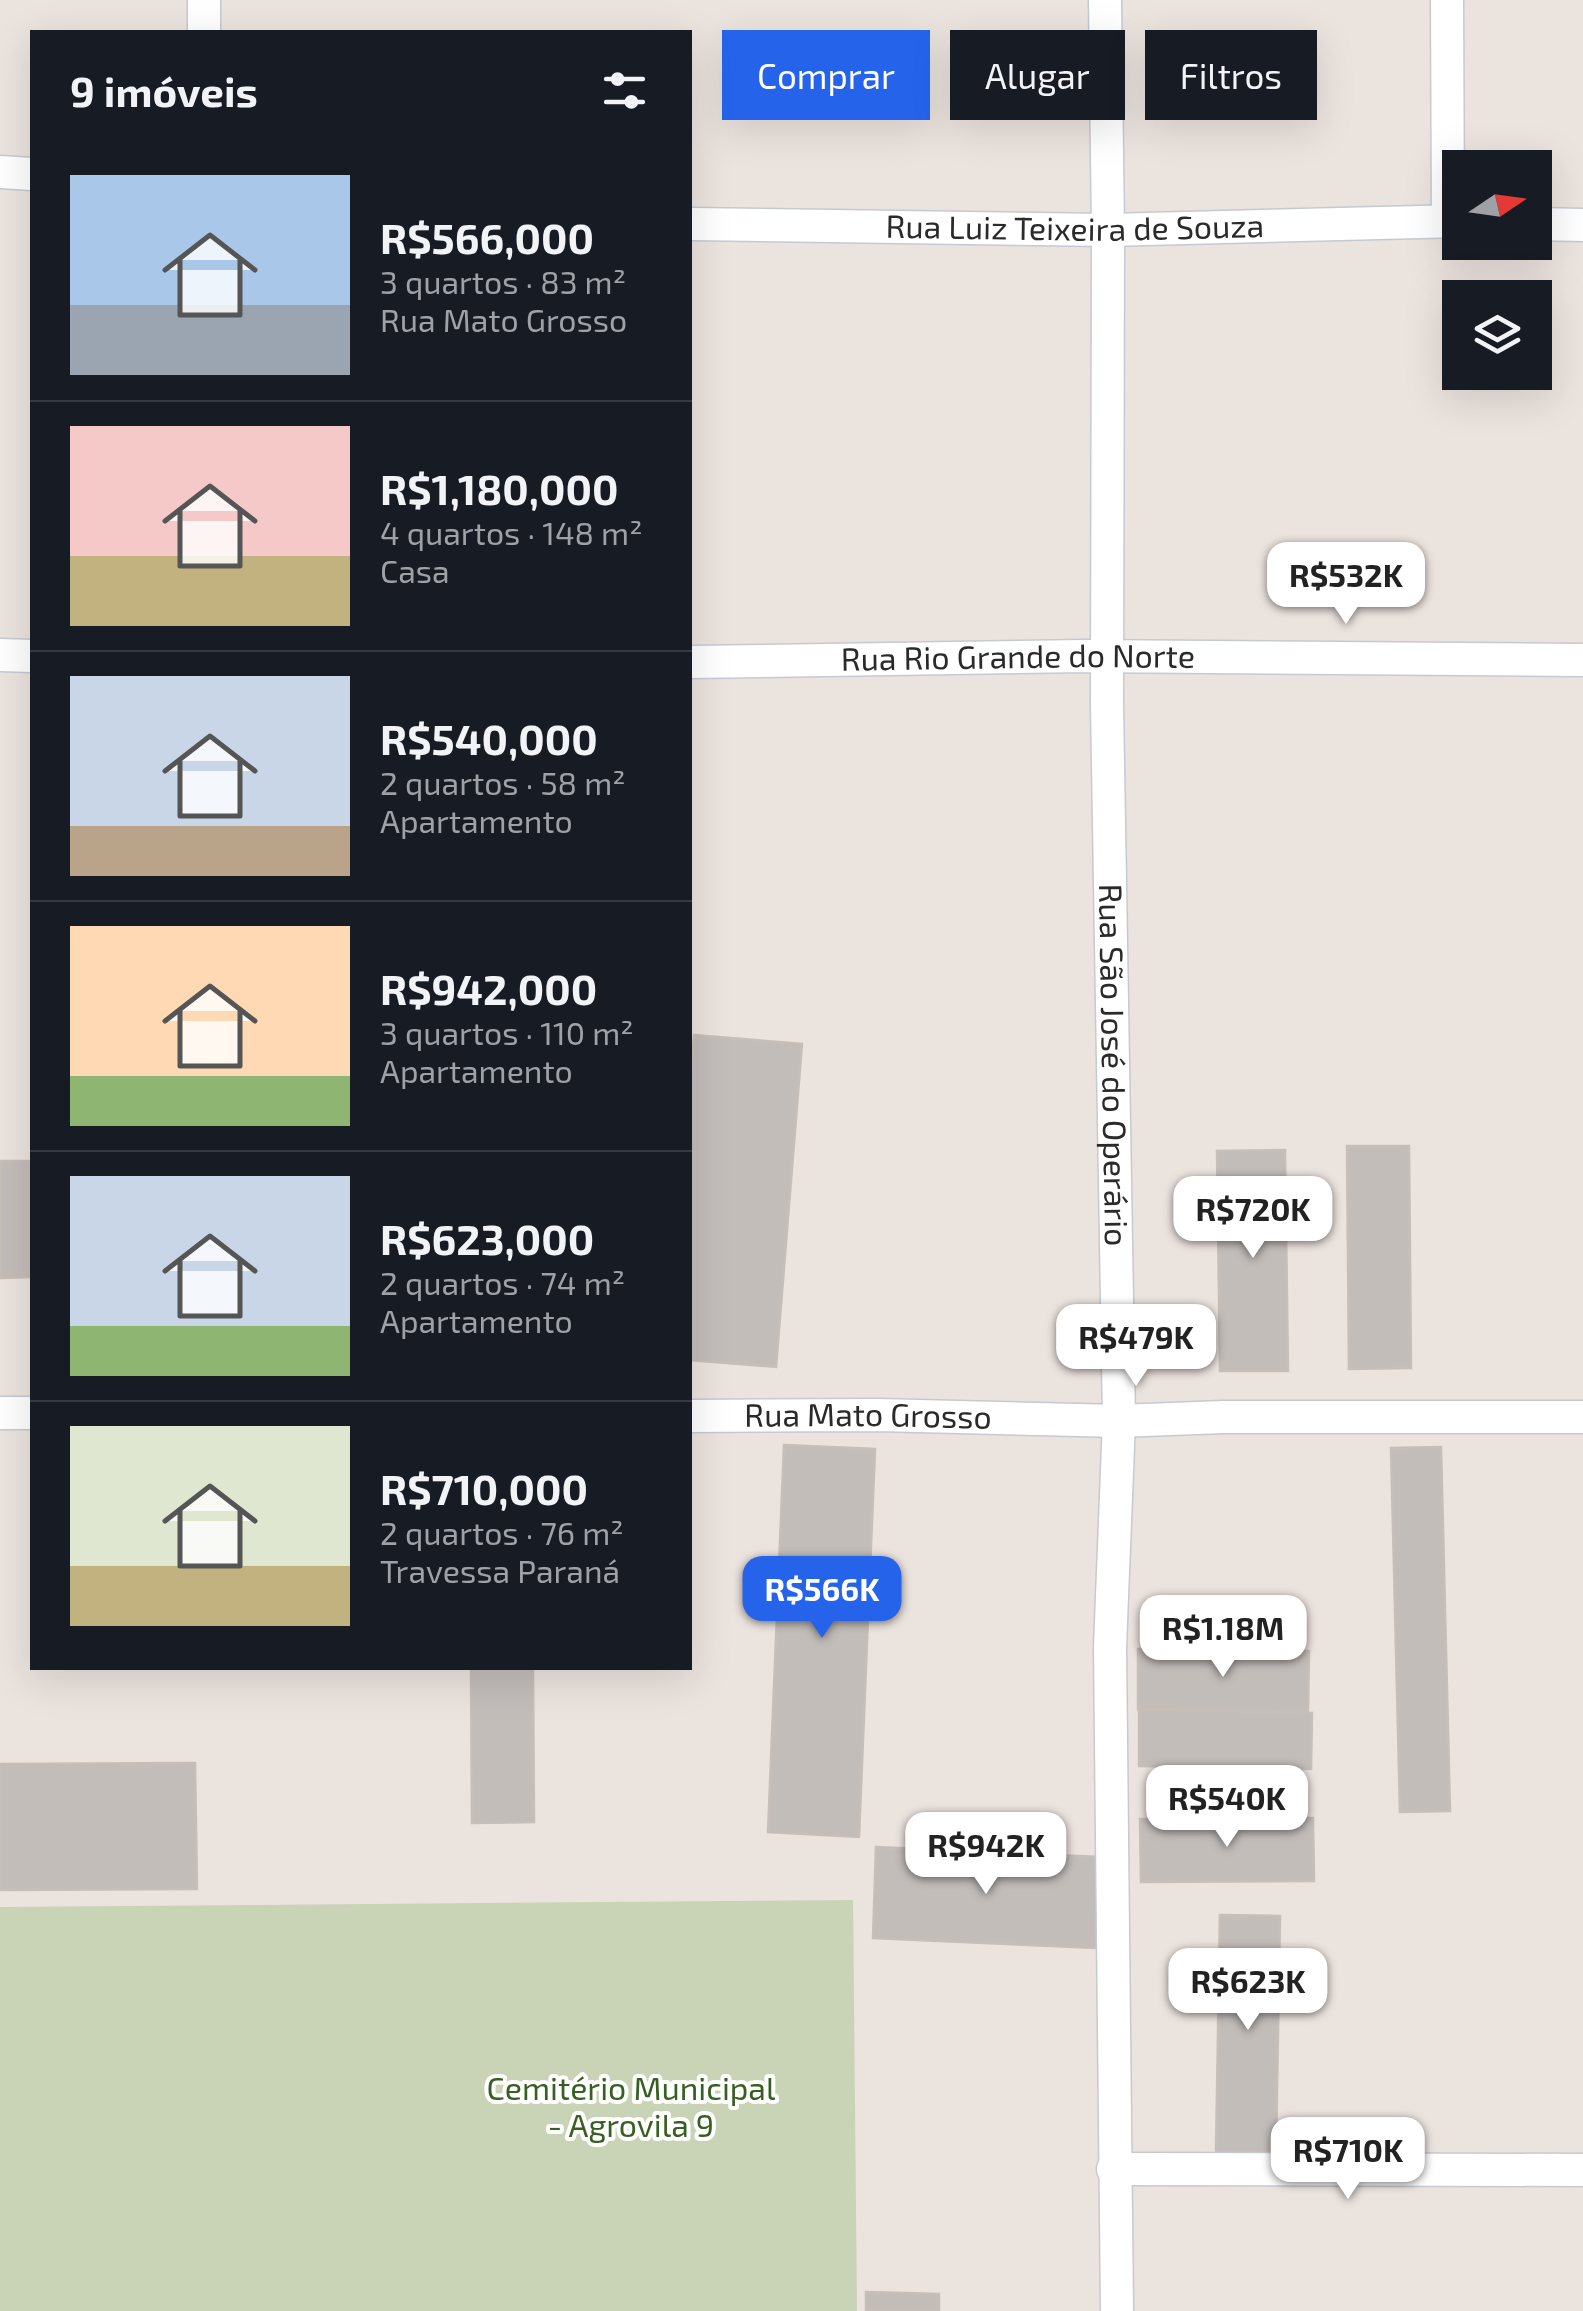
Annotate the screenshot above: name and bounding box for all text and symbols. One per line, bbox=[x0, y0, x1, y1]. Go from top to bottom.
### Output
chip: Comprar bbox=[722, 30, 930, 120]
chip: Alugar bbox=[950, 30, 1125, 120]
chip: Filtros bbox=[1145, 30, 1317, 120]
icon: filters bbox=[597, 63, 652, 118]
text: 9 imóveis bbox=[70, 65, 258, 115]
north arrow bbox=[1442, 150, 1552, 260]
map controls bbox=[1442, 150, 1552, 390]
street label: Rua Luiz Teixeira de Souza bbox=[886, 205, 1265, 247]
text: R$566,000 bbox=[380, 212, 594, 262]
icon: home bbox=[150, 215, 270, 335]
text: 3 quartos · 83 m² bbox=[380, 262, 626, 300]
button: layers bbox=[1442, 280, 1552, 390]
text: Rua Mato Grosso bbox=[380, 300, 627, 338]
text: R$1,180,000 bbox=[380, 463, 619, 513]
icon: home bbox=[150, 466, 270, 586]
text: 4 quartos · 148 m² bbox=[380, 513, 642, 551]
pin: R$532K bbox=[1265, 542, 1427, 627]
text: Casa bbox=[380, 551, 450, 589]
text: R$532K bbox=[1289, 555, 1403, 593]
street label: Rua Rio Grande do Norte bbox=[841, 635, 1195, 677]
text: R$540,000 bbox=[380, 713, 598, 763]
icon: home bbox=[150, 716, 270, 836]
text: 2 quartos · 58 m² bbox=[380, 763, 625, 801]
text: Apartamento bbox=[380, 801, 573, 839]
street label: Rua São José do Operário bbox=[1093, 883, 1137, 1247]
text: R$942,000 bbox=[380, 963, 597, 1013]
icon: home bbox=[150, 966, 270, 1086]
text: 3 quartos · 110 m² bbox=[380, 1013, 633, 1051]
text: Apartamento bbox=[380, 1051, 573, 1089]
pin: R$720K bbox=[1172, 1176, 1334, 1261]
text: R$720K bbox=[1195, 1189, 1311, 1227]
text: R$623,000 bbox=[380, 1213, 594, 1263]
icon: home bbox=[150, 1216, 270, 1336]
text: 2 quartos · 74 m² bbox=[380, 1263, 625, 1301]
text: Apartamento bbox=[380, 1301, 573, 1339]
pin: R$479K bbox=[1055, 1304, 1217, 1389]
text: R$479K bbox=[1078, 1317, 1194, 1355]
street label: Rua Mato Grosso bbox=[744, 1394, 992, 1435]
text: R$710,000 bbox=[380, 1463, 588, 1513]
icon: home bbox=[150, 1466, 270, 1586]
text: 2 quartos · 76 m² bbox=[380, 1513, 624, 1551]
text: Travessa Paraná bbox=[380, 1551, 620, 1589]
pin: R$566K bbox=[741, 1556, 903, 1641]
text: R$566K bbox=[765, 1569, 879, 1607]
pin: R$1.18M bbox=[1131, 1595, 1315, 1680]
text: R$1.18M bbox=[1162, 1608, 1284, 1646]
pin: R$540K bbox=[1146, 1765, 1308, 1850]
text: R$540K bbox=[1168, 1778, 1286, 1816]
pin: R$942K bbox=[905, 1812, 1067, 1897]
text: R$942K bbox=[927, 1825, 1045, 1863]
pin: R$623K bbox=[1167, 1948, 1329, 2033]
text: R$623K bbox=[1190, 1961, 1306, 1999]
park label: Cemitério Municipal - Agrovila 9 bbox=[487, 2068, 776, 2143]
pin: R$710K bbox=[1267, 2117, 1429, 2202]
text: R$710K bbox=[1293, 2130, 1403, 2168]

